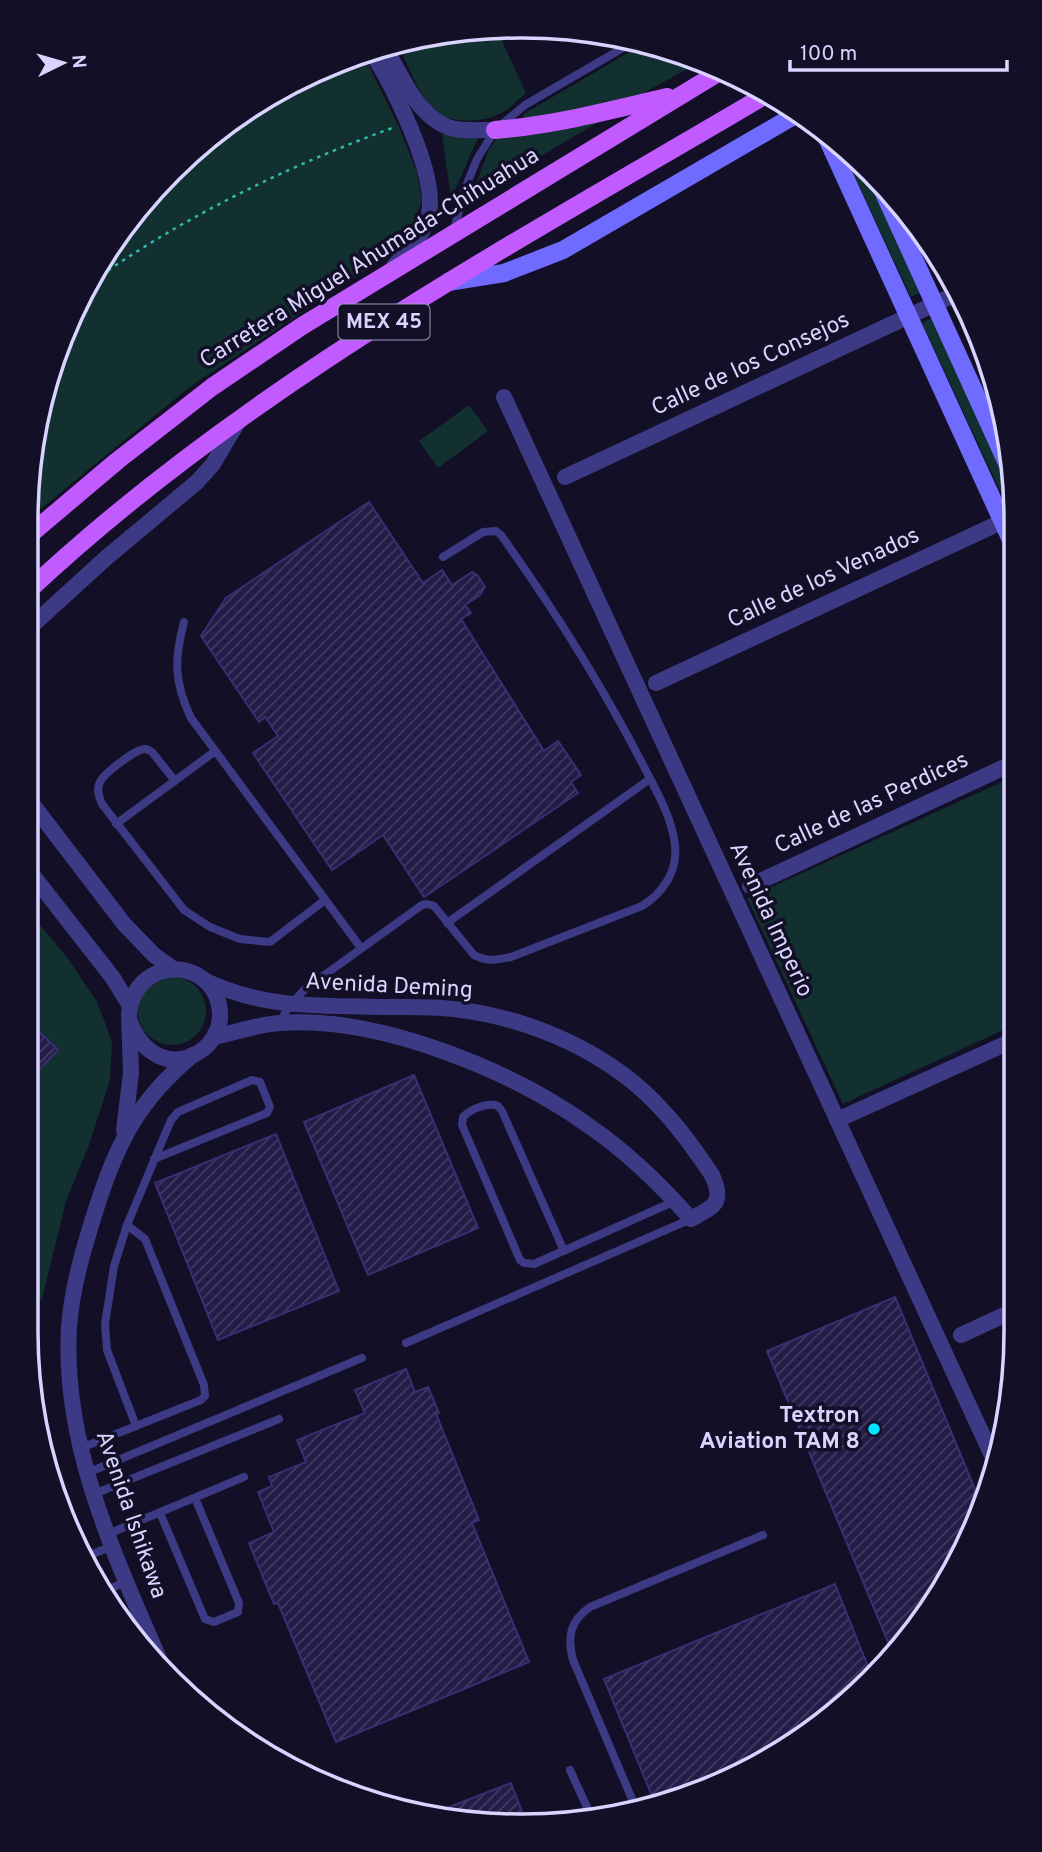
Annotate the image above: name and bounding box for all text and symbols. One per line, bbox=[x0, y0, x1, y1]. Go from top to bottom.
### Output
north arrow bbox=[28, 28, 98, 98]
scale bar bbox=[790, 28, 1007, 72]
text: 100 m bbox=[800, 41, 857, 68]
text: N bbox=[65, 54, 90, 70]
street label: Carretera Miguel Ahumada-Chihuahua bbox=[195, 142, 545, 376]
road number: MEX 45 bbox=[338, 304, 430, 340]
street label: Calle de los Consejos bbox=[647, 306, 855, 424]
street label: Calle de los Venados bbox=[723, 522, 925, 636]
street label: Calle de las Perdices bbox=[770, 746, 974, 862]
street label: Avenida Imperio bbox=[721, 838, 819, 1002]
street label: Avenida Deming bbox=[305, 968, 473, 1006]
place label: Textron Aviation TAM 8 bbox=[699, 1402, 860, 1457]
marker: Textron Aviation TAM 8 bbox=[866, 1421, 882, 1437]
street label: Avenida Ishikawa bbox=[88, 1427, 172, 1603]

